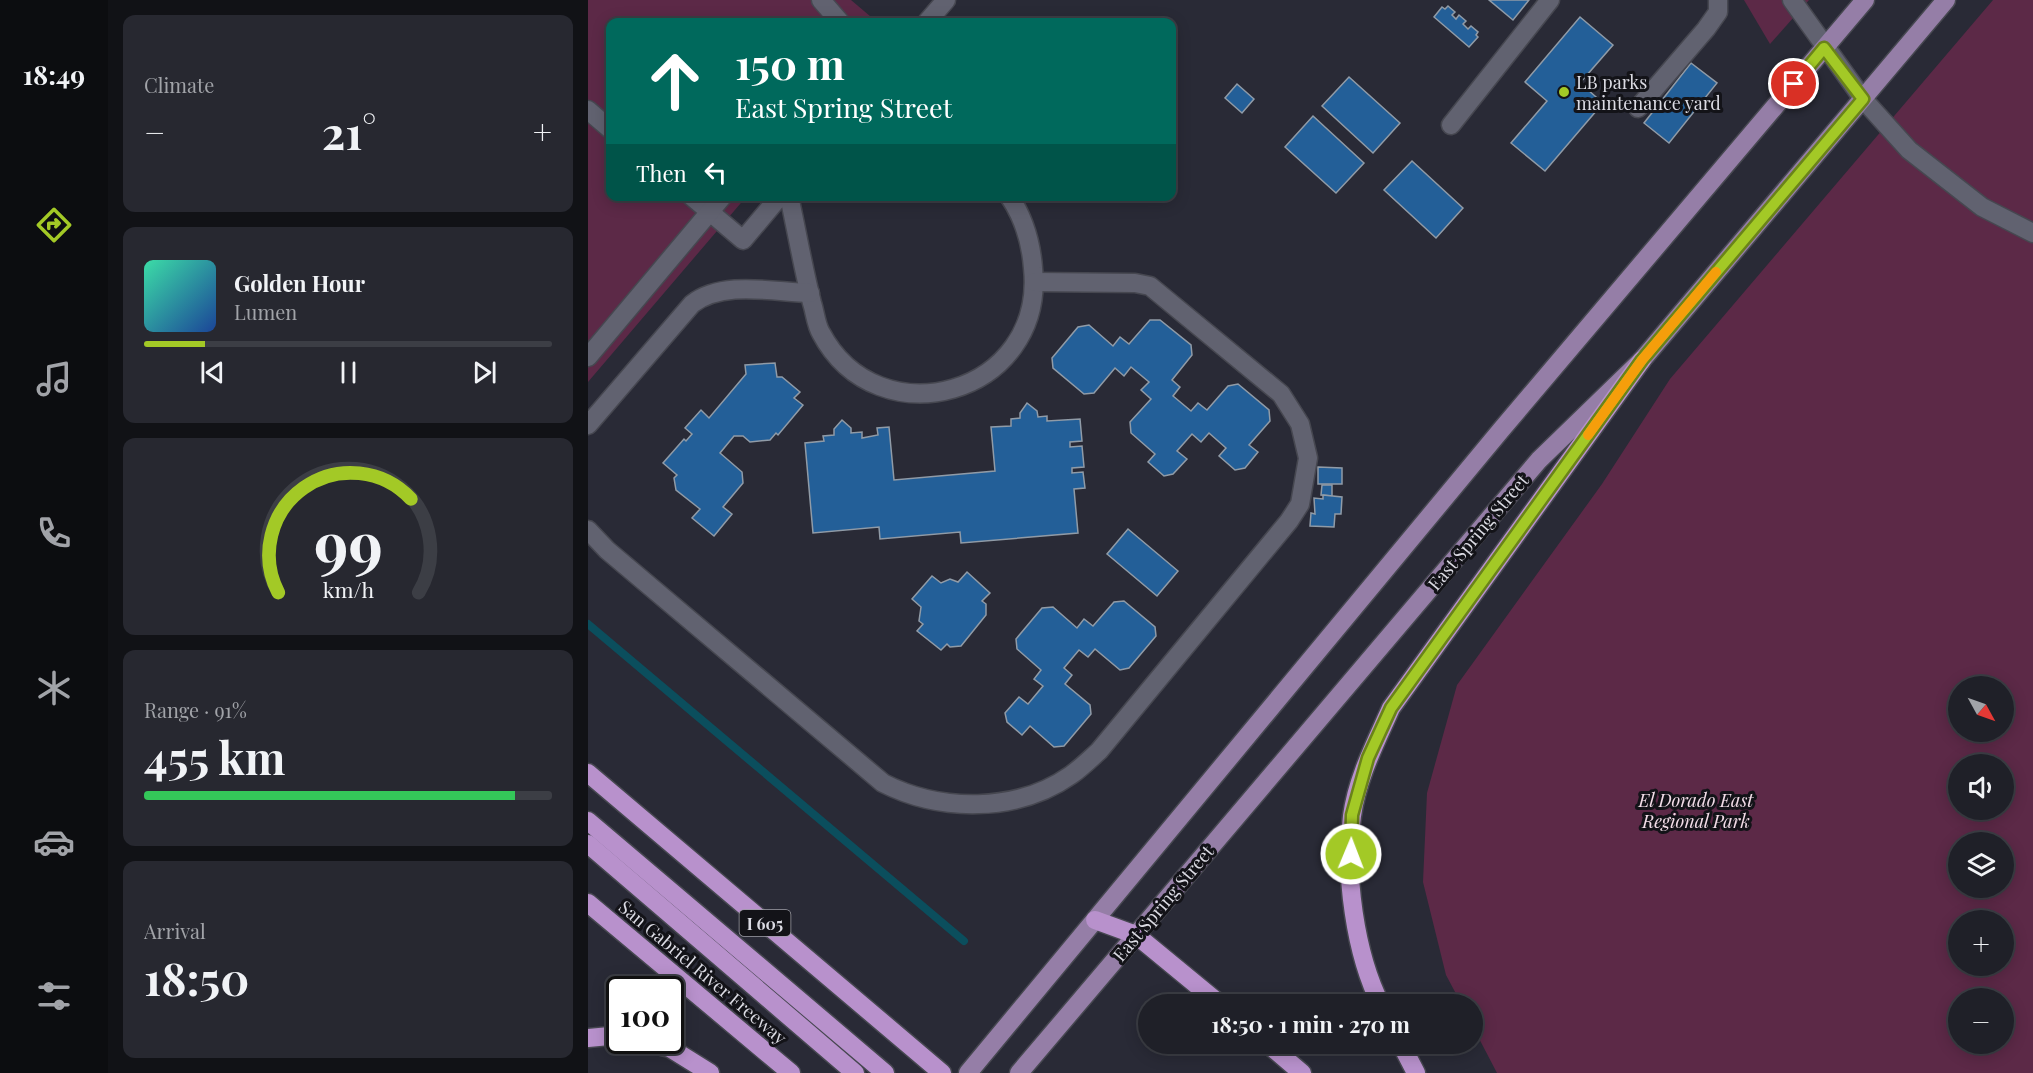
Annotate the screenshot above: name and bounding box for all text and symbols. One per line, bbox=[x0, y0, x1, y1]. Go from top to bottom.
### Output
text: 150 m bbox=[735, 35, 845, 91]
icon: ahead bbox=[636, 42, 714, 120]
text: 18:49 bbox=[23, 56, 85, 92]
pin bbox=[1768, 58, 1819, 109]
icon: arrive bbox=[1777, 67, 1810, 100]
place label: LB parks maintenance yard bbox=[1576, 70, 1721, 115]
text: Climate bbox=[144, 71, 214, 98]
marker: LB parks maintenance yard bbox=[1557, 85, 1571, 99]
text: East Spring Street bbox=[735, 89, 952, 125]
text: 21° bbox=[322, 101, 376, 161]
text: − bbox=[144, 109, 165, 153]
text: + bbox=[533, 109, 552, 153]
icon: left bbox=[699, 156, 732, 189]
text: Then bbox=[636, 158, 687, 188]
icon: directions bbox=[33, 204, 75, 246]
text: Golden Hour bbox=[234, 268, 365, 298]
text: Lumen bbox=[234, 298, 297, 325]
icon: previous bbox=[196, 356, 229, 389]
icon: pause bbox=[332, 356, 365, 389]
icon: next bbox=[468, 356, 501, 389]
icon: music bbox=[33, 358, 75, 400]
street label: East Spring Street bbox=[1422, 468, 1534, 595]
text: 99 bbox=[313, 500, 383, 584]
icon: phone bbox=[33, 512, 75, 554]
text: km/h bbox=[322, 576, 374, 604]
icon: climate bbox=[33, 667, 75, 709]
north arrow bbox=[1948, 676, 2014, 742]
map controls bbox=[1948, 676, 2014, 1054]
text: Range · 91% bbox=[144, 696, 247, 723]
text: 455 km bbox=[144, 726, 285, 786]
button: sound bbox=[1948, 754, 2014, 820]
park label: El Dorado East Regional Park bbox=[1638, 788, 1754, 833]
icon: car bbox=[33, 821, 75, 863]
position arrow bbox=[1319, 822, 1383, 886]
button: layers bbox=[1948, 832, 2014, 898]
street label: East Spring Street bbox=[1107, 839, 1219, 966]
street label: San Gabriel River Freeway bbox=[614, 895, 792, 1049]
road number: I 605 bbox=[740, 910, 790, 936]
button: + bbox=[1948, 910, 2014, 976]
text: Arrival bbox=[144, 917, 206, 944]
text: 18:50 bbox=[144, 947, 249, 1007]
icon: filters bbox=[33, 975, 75, 1017]
speed limit sign: 100 bbox=[606, 976, 684, 1054]
button: − bbox=[1948, 988, 2014, 1054]
text: 18:50 · 1 min · 270 m bbox=[1211, 1009, 1410, 1039]

